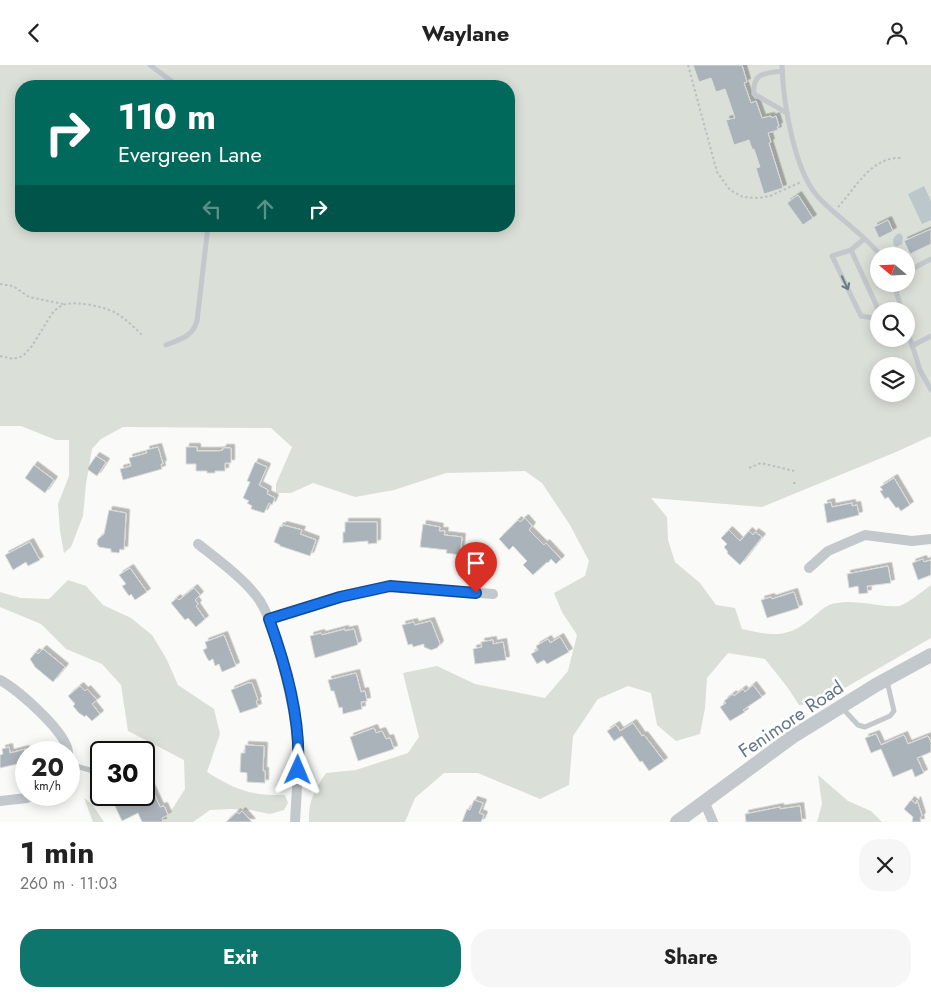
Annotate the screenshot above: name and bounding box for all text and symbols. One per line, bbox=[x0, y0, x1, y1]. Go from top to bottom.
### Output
text: Waylane bbox=[422, 17, 509, 49]
icon: back bbox=[20, 19, 48, 47]
icon: person bbox=[883, 19, 911, 47]
text: 110 m bbox=[118, 92, 216, 142]
icon: right bbox=[35, 100, 100, 165]
text: Evergreen Lane bbox=[118, 138, 262, 170]
icon: left bbox=[198, 195, 226, 223]
icon: ahead bbox=[251, 195, 279, 223]
icon: right bbox=[304, 195, 332, 223]
north arrow bbox=[870, 247, 915, 293]
map controls bbox=[870, 247, 915, 402]
one-way arrow bbox=[841, 275, 850, 290]
button: search bbox=[870, 302, 915, 347]
button: layers bbox=[870, 357, 915, 402]
pin bbox=[455, 542, 497, 593]
icon: arrive bbox=[462, 549, 490, 577]
street label: Fenimore Road bbox=[733, 674, 849, 764]
speed limit sign: 30 bbox=[90, 741, 155, 806]
position arrow bbox=[271, 743, 323, 795]
text: 20 bbox=[31, 749, 64, 785]
text: km/h bbox=[34, 777, 61, 795]
text: 1 min bbox=[20, 831, 94, 874]
button: close bbox=[859, 839, 911, 891]
text: 260 m · 11:03 bbox=[20, 872, 117, 895]
button: Exit bbox=[20, 929, 461, 987]
button: Share bbox=[471, 929, 911, 987]

